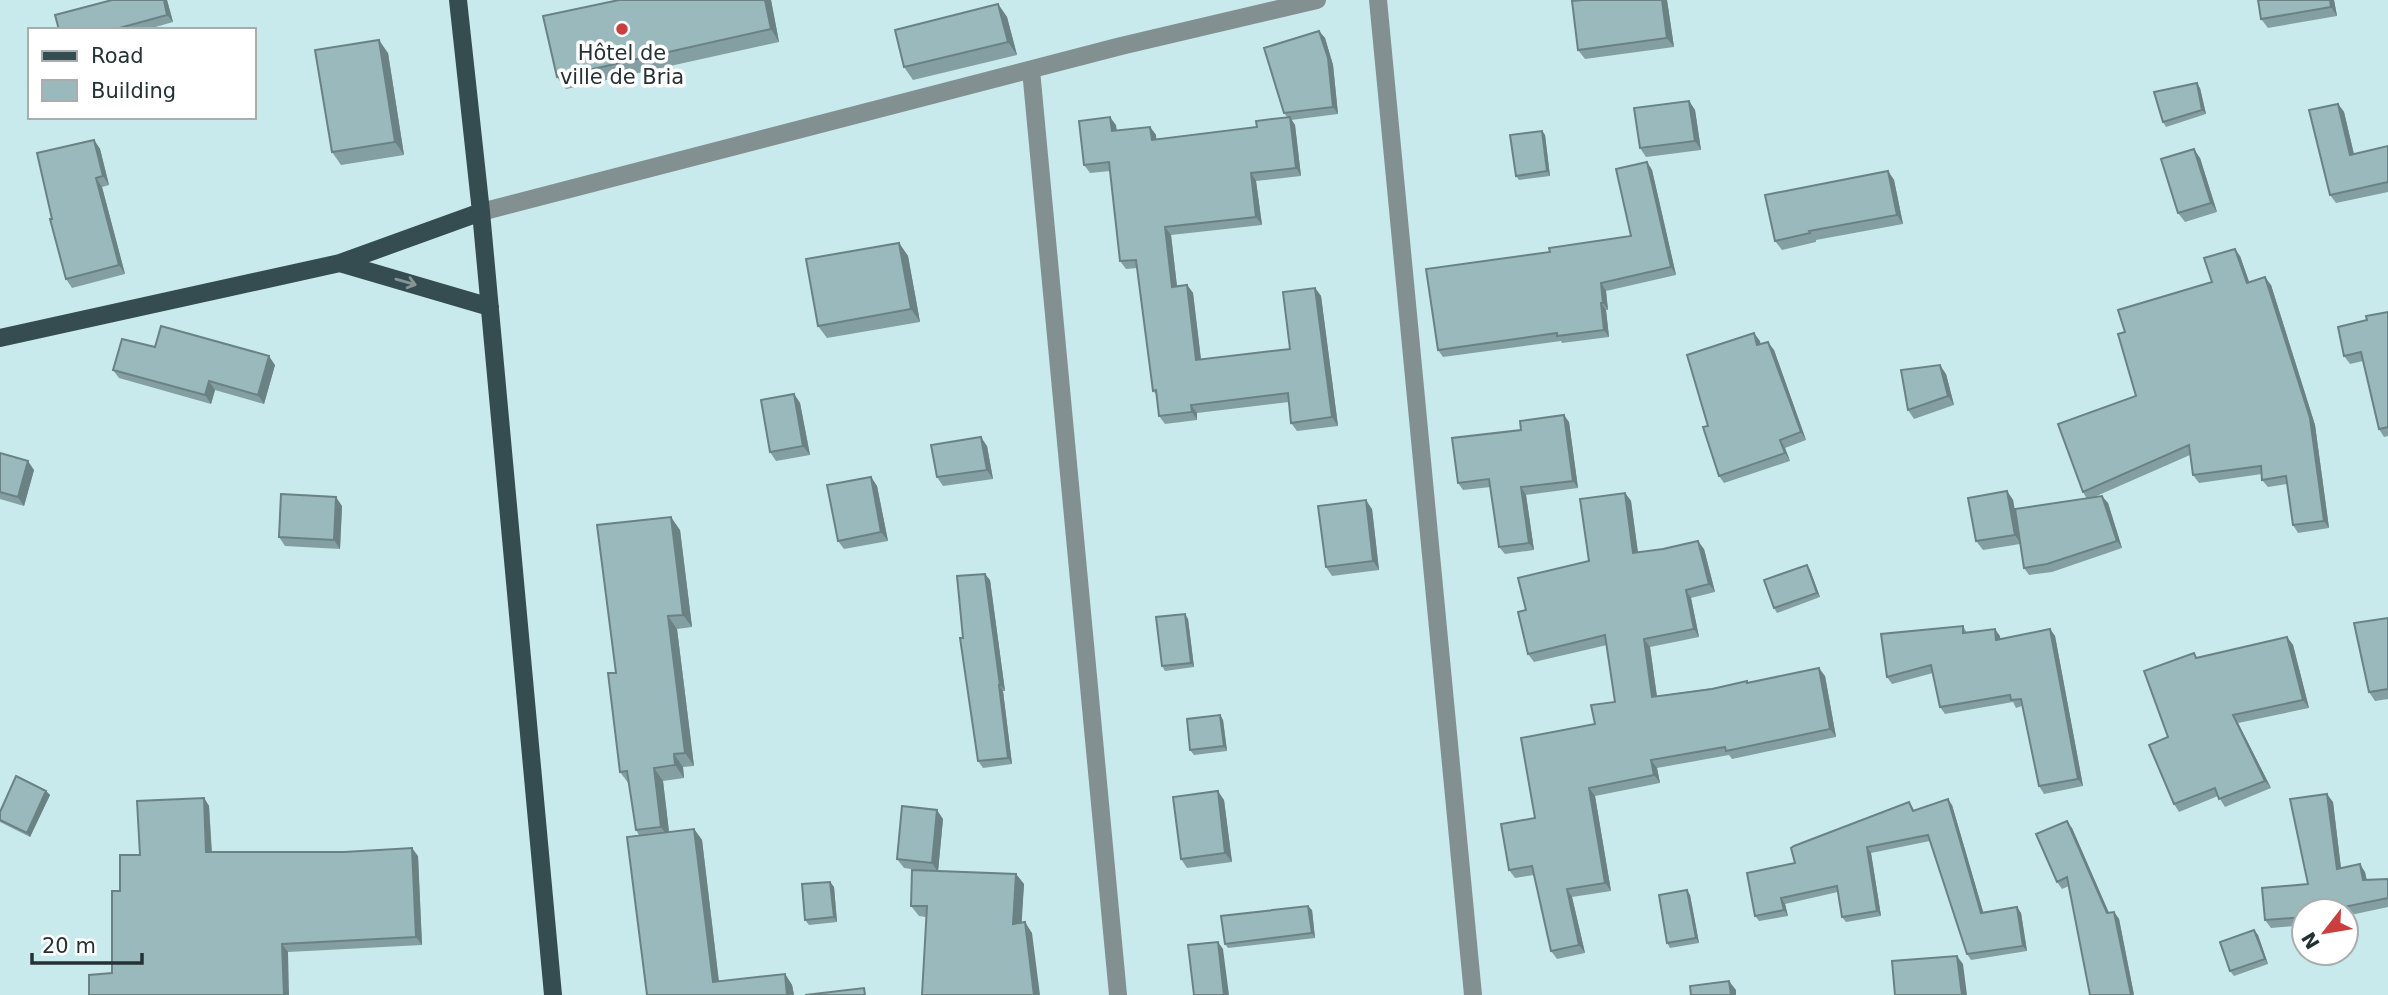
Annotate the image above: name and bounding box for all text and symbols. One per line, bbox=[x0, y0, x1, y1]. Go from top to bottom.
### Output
marker: Hôtel de ville de Bria bbox=[614, 21, 630, 37]
legend bbox=[28, 28, 256, 119]
place label: Hôtel de ville de Bria bbox=[560, 41, 684, 89]
text: Road bbox=[91, 44, 144, 68]
text: Building bbox=[91, 79, 176, 103]
one-way arrow bbox=[395, 277, 417, 290]
north arrow bbox=[2290, 897, 2360, 967]
scale bar bbox=[32, 922, 142, 966]
text: N bbox=[2297, 928, 2324, 953]
text: 20 m bbox=[42, 934, 96, 958]

